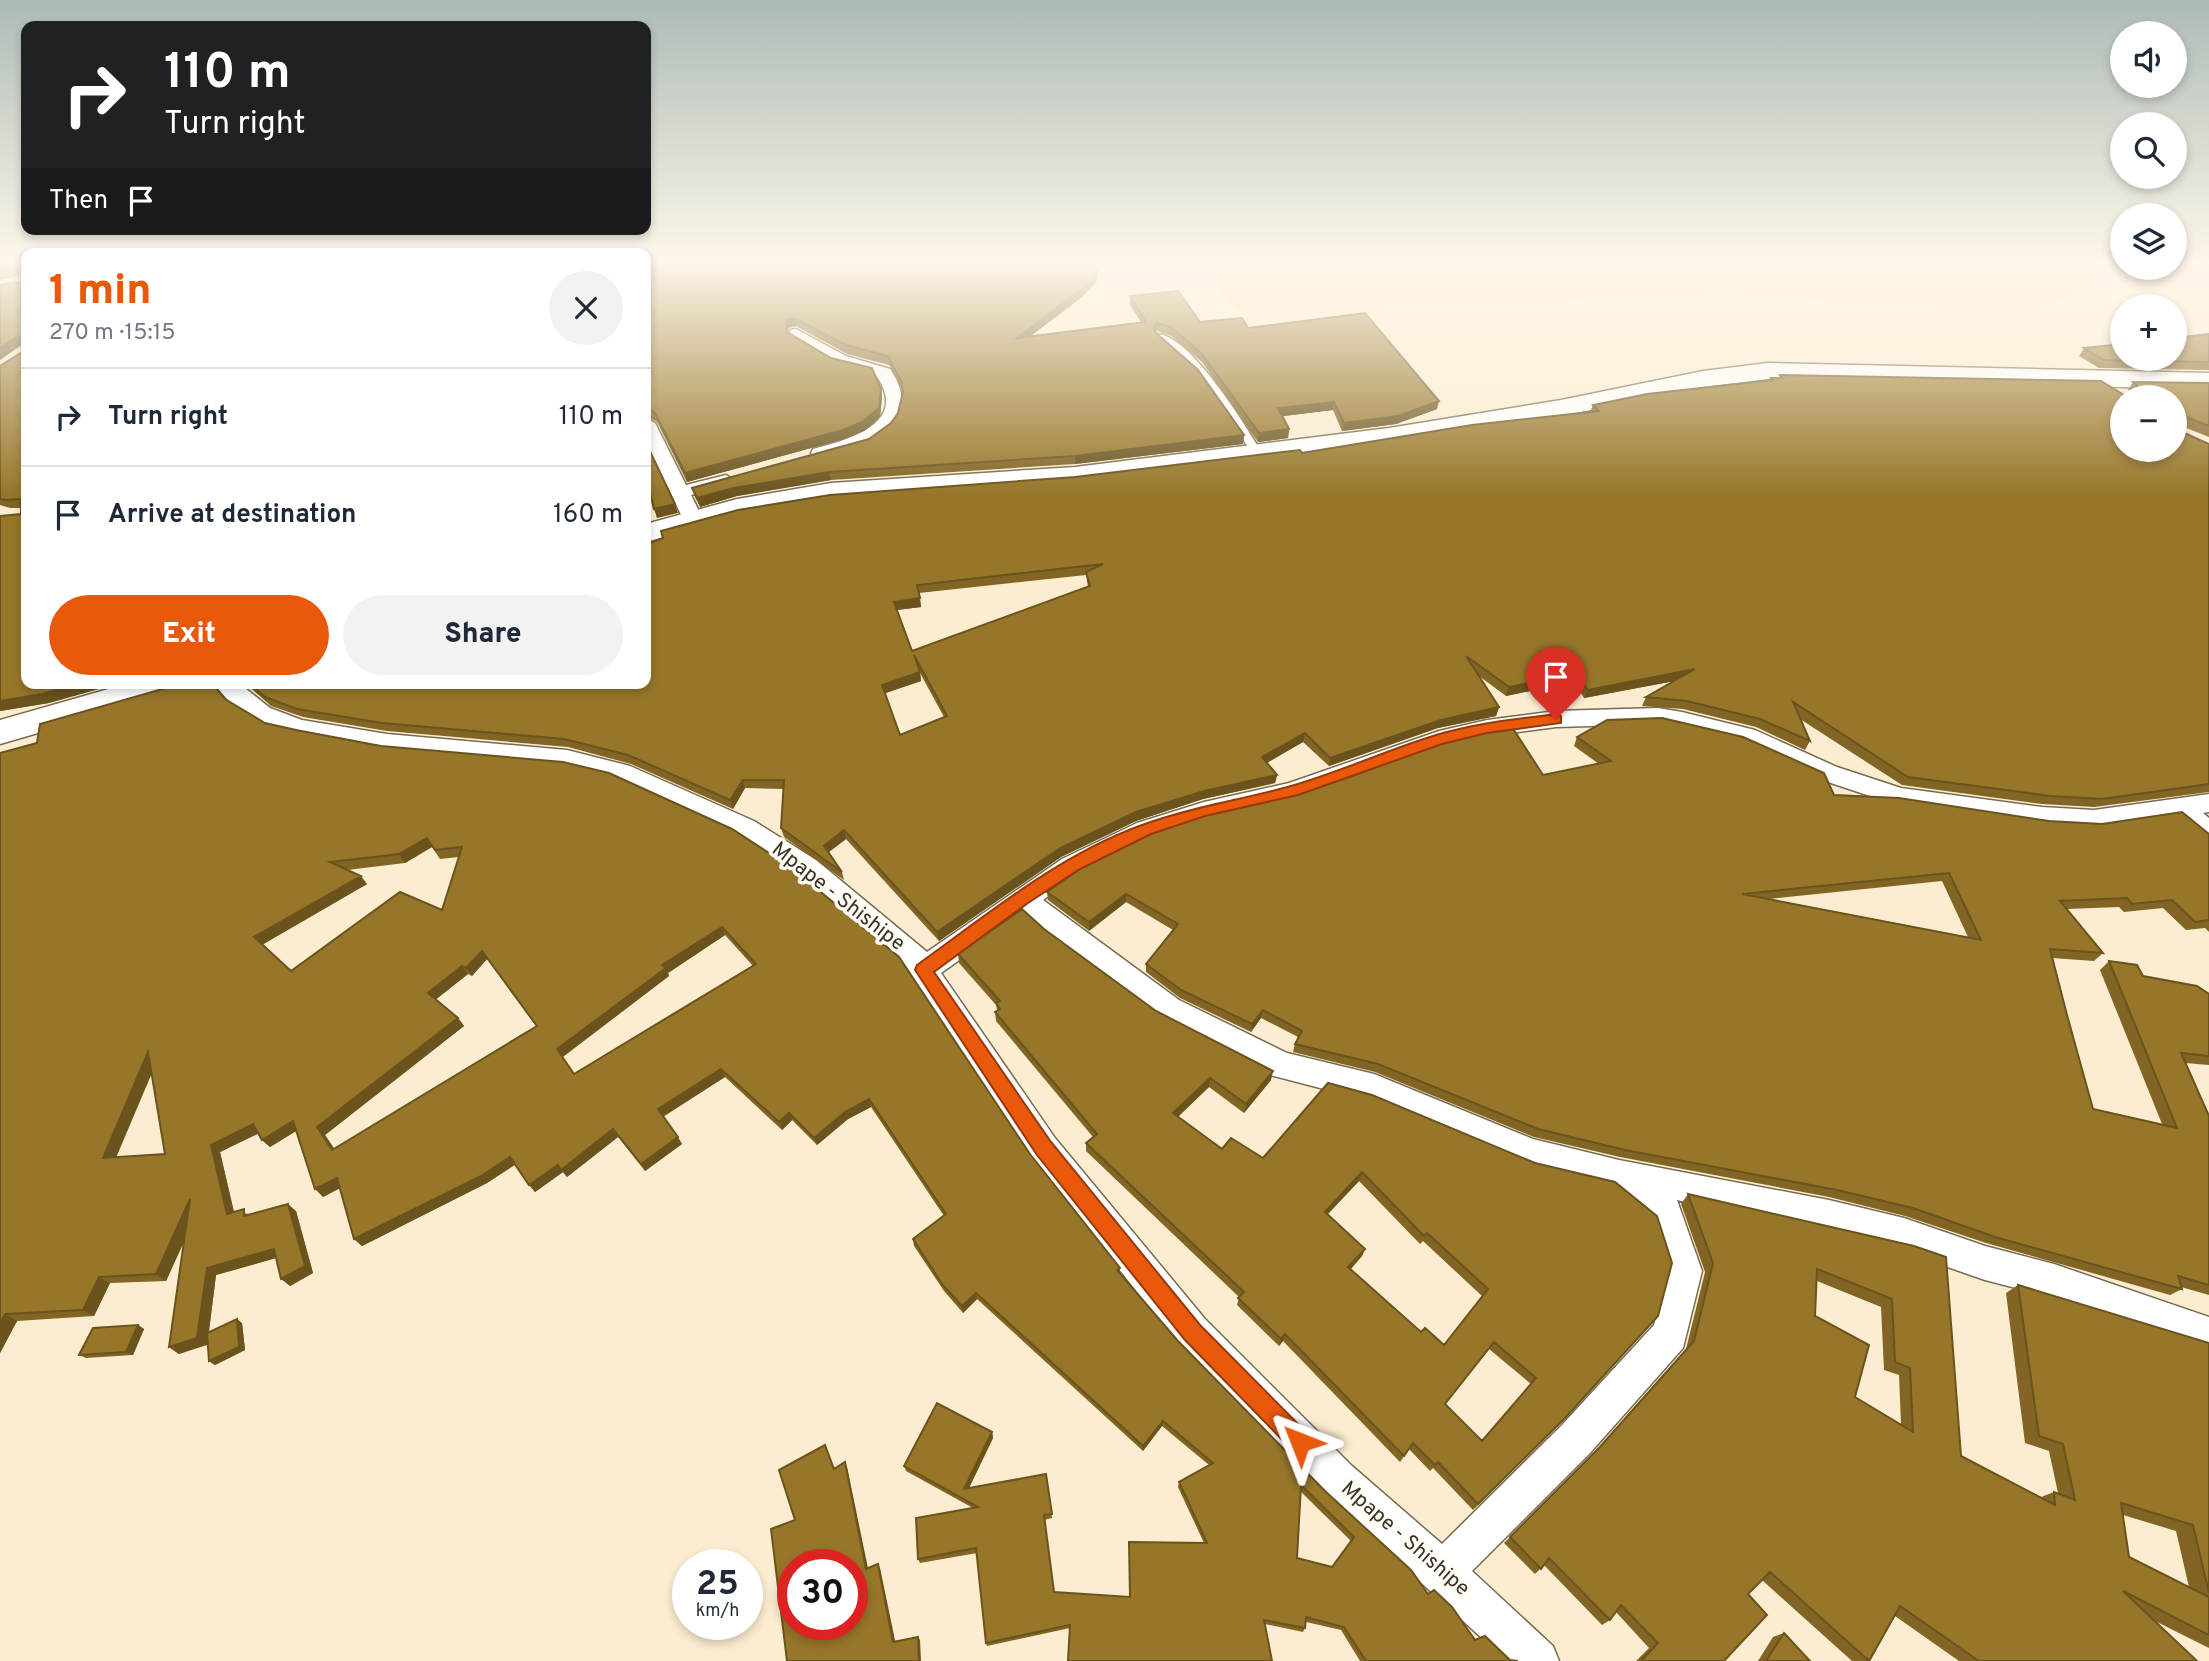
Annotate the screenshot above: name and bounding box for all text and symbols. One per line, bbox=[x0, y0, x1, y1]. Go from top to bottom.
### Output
map controls bbox=[2110, 21, 2187, 462]
button: sound bbox=[2110, 21, 2187, 98]
text: 110 m bbox=[164, 44, 291, 106]
icon: right bbox=[49, 49, 140, 140]
text: Turn right bbox=[164, 105, 306, 145]
button: search bbox=[2110, 112, 2187, 189]
icon: arrive bbox=[122, 182, 160, 220]
text: Then bbox=[49, 185, 108, 218]
button: layers bbox=[2110, 203, 2187, 280]
text: 1 min bbox=[49, 266, 152, 319]
button: close bbox=[549, 271, 623, 345]
button: + bbox=[2110, 294, 2187, 371]
text: 270 m · 15:15 bbox=[49, 319, 176, 348]
button: − bbox=[2110, 385, 2187, 462]
icon: right bbox=[49, 398, 87, 436]
text: Turn right bbox=[108, 401, 228, 434]
text: 110 m bbox=[559, 401, 623, 434]
icon: arrive bbox=[49, 496, 87, 534]
text: Arrive at destination bbox=[108, 499, 356, 532]
text: 160 m bbox=[553, 499, 623, 532]
button: Exit bbox=[49, 595, 329, 675]
button: Share bbox=[343, 595, 623, 675]
pin bbox=[1526, 647, 1586, 719]
icon: arrive bbox=[1537, 658, 1575, 696]
street label: Mpape - Shishipe bbox=[766, 836, 910, 958]
position arrow bbox=[1263, 1405, 1337, 1479]
street label: Mpape - Shishipe bbox=[1335, 1476, 1475, 1602]
speed limit sign: 30 bbox=[777, 1549, 868, 1640]
text: 25 bbox=[696, 1563, 739, 1607]
text: km/h bbox=[696, 1600, 739, 1623]

